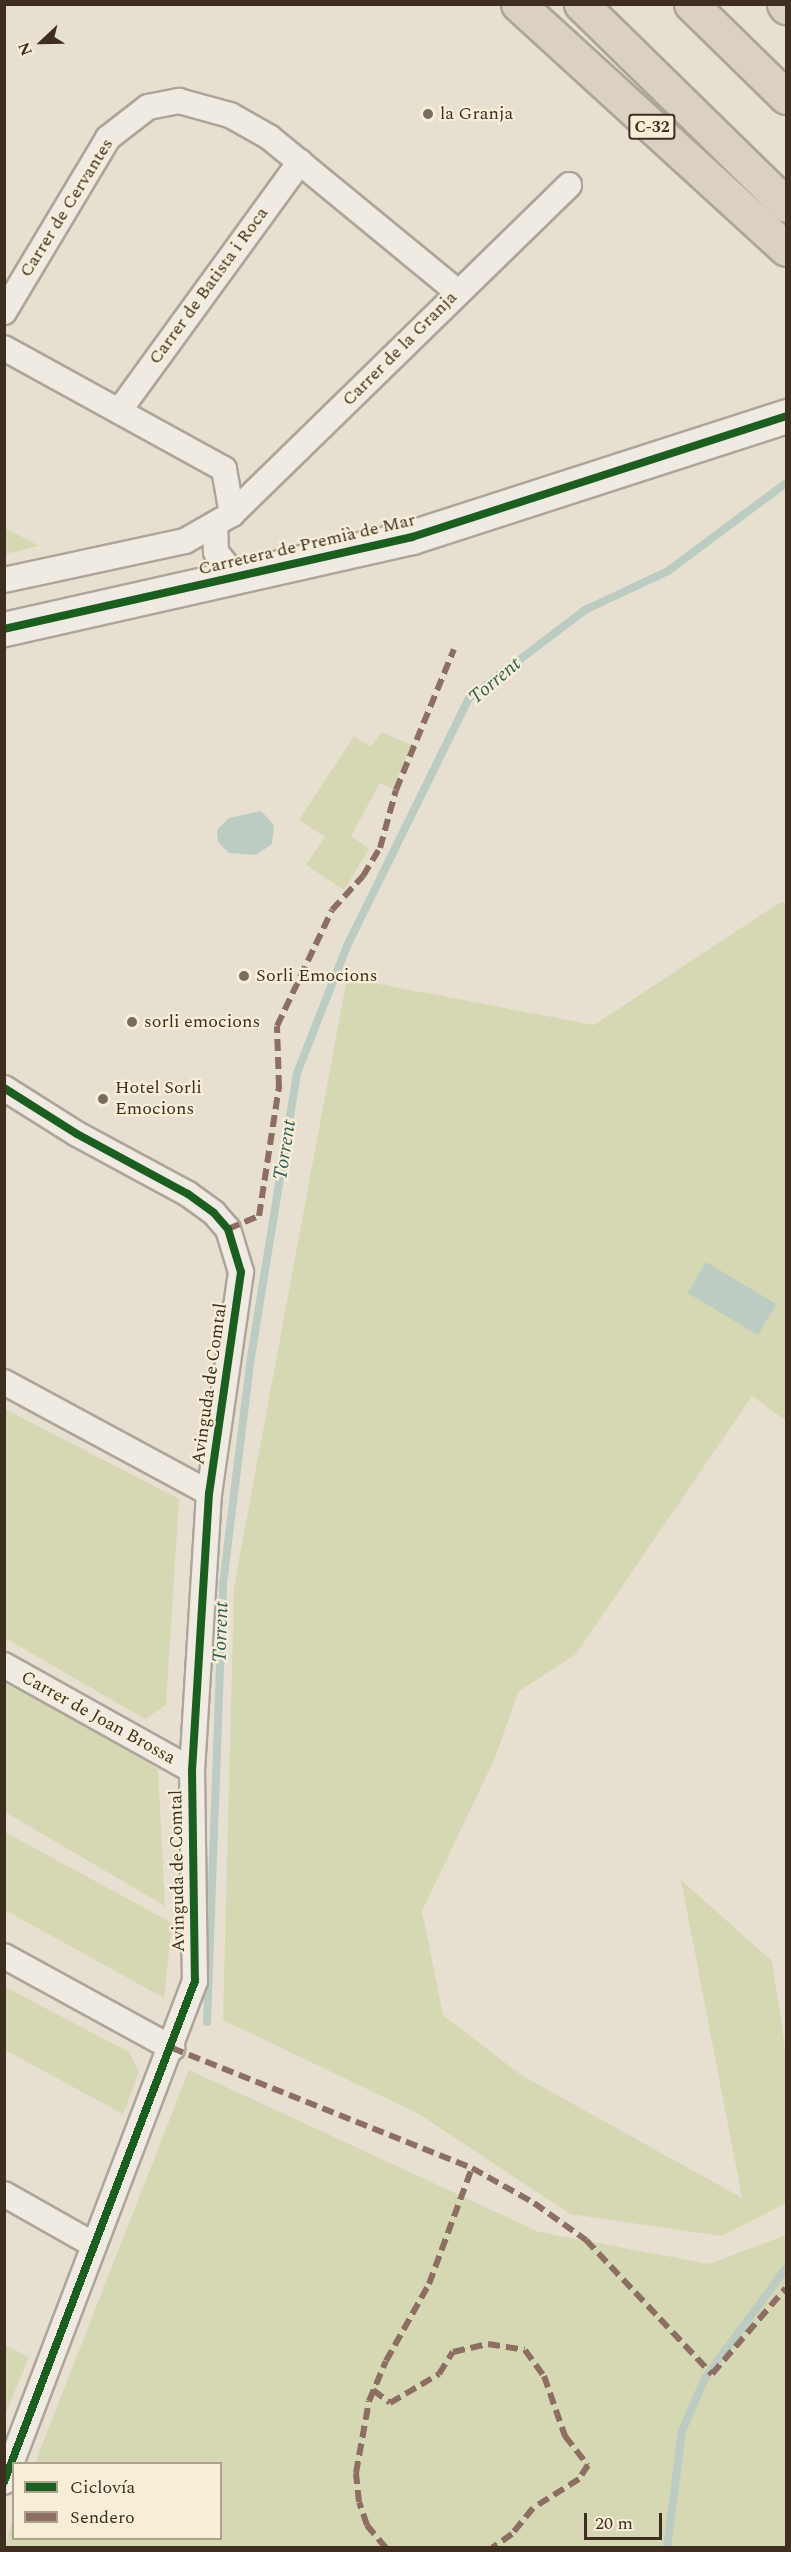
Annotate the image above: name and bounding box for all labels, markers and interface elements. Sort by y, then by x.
north arrow [12,12,72,72]
text: N [12,38,39,59]
place label: la Granja [440,103,513,125]
marker: la Granja [421,107,435,121]
road number: C-32 [628,114,676,140]
street label: Carrer de Cervantes [16,135,118,281]
street label: Carrer de Batista i Roca [145,203,273,369]
street label: Carrer de la Granja [338,287,462,411]
street label: Carretera de Premià de Mar [196,510,418,580]
water label: Torrent [464,652,526,710]
place label: Sorli Emocions [256,965,377,987]
marker: Sorli Emocions [237,969,251,983]
place label: sorli emocions [144,1011,260,1033]
marker: sorli emocions [125,1015,139,1029]
place label: Hotel Sorli Emocions [115,1078,202,1120]
marker: Hotel Sorli Emocions [96,1092,110,1106]
water label: Torrent [268,1118,302,1182]
street label: Avinguda de Comtal [188,1302,232,1466]
water label: Torrent [208,1601,234,1663]
street label: Carrer de Joan Brossa [17,1667,179,1769]
street label: Avinguda de Comtal [166,1789,190,1953]
legend [12,2462,222,2540]
text: Ciclovía [70,2474,135,2501]
scale bar [587,2501,665,2539]
text: Sendero [70,2504,135,2531]
text: 20 m [595,2510,633,2537]

